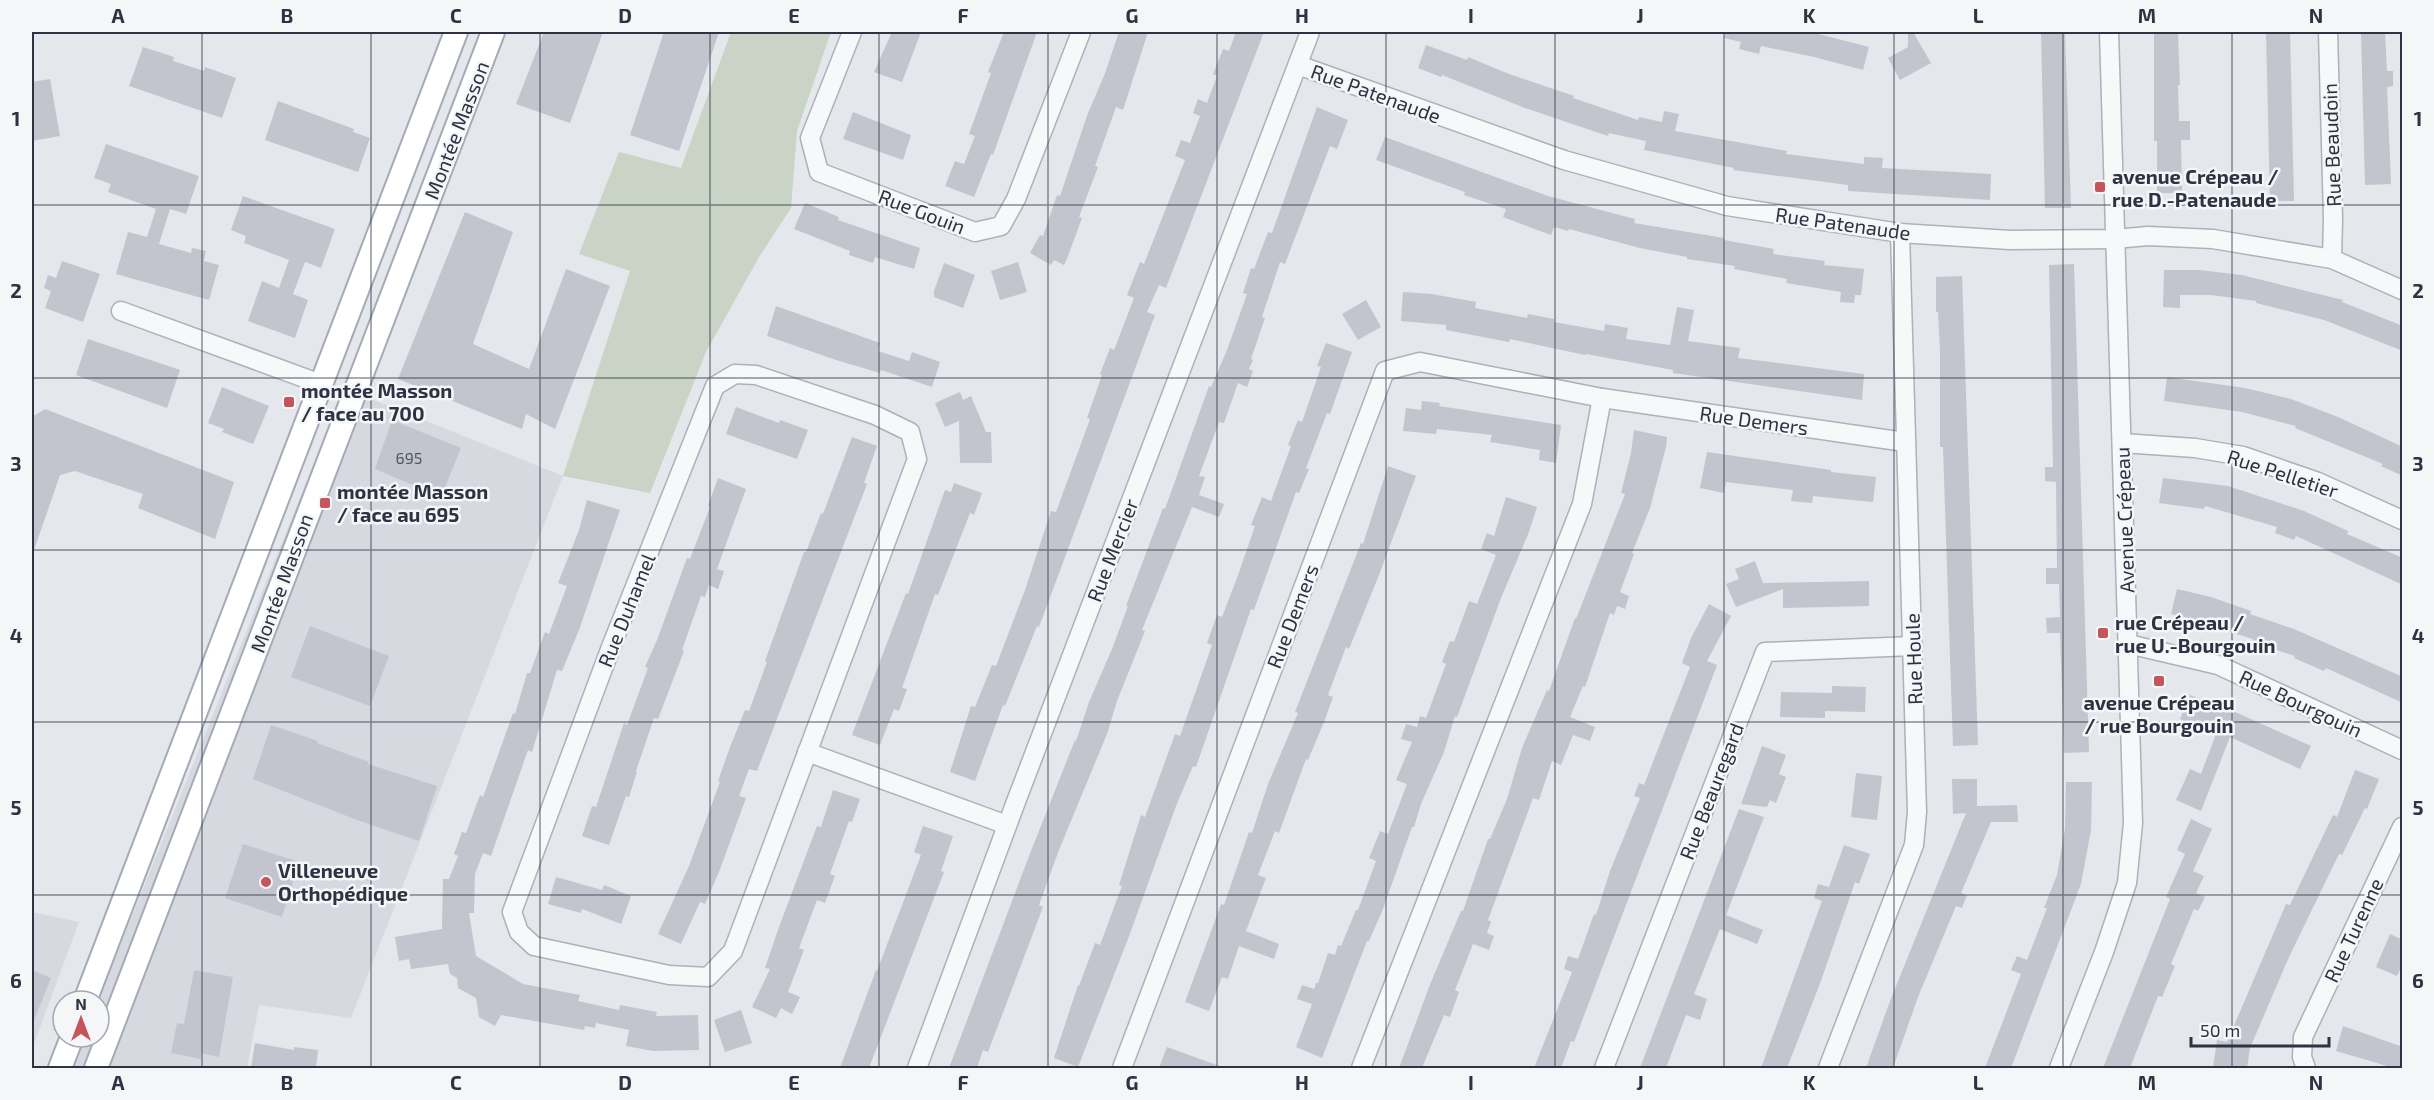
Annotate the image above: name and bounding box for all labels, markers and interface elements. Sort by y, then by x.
text: A [111,3,125,27]
text: B [281,3,293,27]
text: C [450,3,462,27]
text: D [618,3,632,27]
text: E [788,3,800,27]
text: F [957,3,969,27]
text: G [1126,3,1138,27]
text: H [1295,3,1309,27]
text: I [1468,3,1474,27]
text: J [1636,3,1644,27]
text: K [1803,3,1816,27]
text: L [1973,3,1984,27]
text: M [2138,3,2156,27]
text: N [2309,3,2323,27]
street label: Montée Masson [419,58,493,202]
street label: Rue Patenaude [1308,58,1444,128]
street label: Rue Beaudoin [2317,83,2345,207]
text: 1 [12,106,20,130]
text: 1 [2414,106,2422,130]
place label: avenue Crépeau / rue D.-Patenaude [2112,164,2279,211]
marker: avenue Crépeau / rue D.-Patenaude [2093,180,2107,194]
street label: Rue Gouin [875,184,969,238]
street label: Rue Patenaude [1774,202,1912,244]
text: 2 [10,278,22,302]
text: 2 [2412,278,2424,302]
place label: montée Masson / face au 700 [301,378,452,425]
marker: montée Masson / face au 700 [282,395,296,409]
street label: Rue Demers [1698,401,1810,439]
street label: Rue Pelletier [2224,444,2342,502]
street label: Avenue Crépeau [2109,447,2139,593]
house number: 695 [396,448,422,467]
text: 3 [10,451,22,475]
text: 3 [2412,451,2424,475]
place label: montée Masson / face au 695 [337,479,488,526]
street label: Rue Mercier [1081,495,1143,605]
marker: montée Masson / face au 695 [318,496,332,510]
street label: Montée Masson [245,510,317,656]
street label: Rue Duhamel [592,550,660,670]
street label: Rue Demers [1261,561,1323,671]
place label: rue Crépeau / rue U.-Bourgouin [2115,610,2275,657]
street label: Rue Houle [1899,613,1927,705]
text: 4 [10,623,23,647]
text: 4 [2412,623,2425,647]
marker: rue Crépeau / rue U.-Bourgouin [2096,626,2110,640]
street label: Rue Bourgouin [2236,664,2366,742]
marker: avenue Crépeau / rue Bourgouin [2152,674,2166,688]
place label: avenue Crépeau / rue Bourgouin [2083,690,2235,737]
street label: Rue Beauregard [1674,719,1748,863]
text: 5 [10,795,22,819]
text: 5 [2412,795,2424,819]
place label: Villeneuve Orthopédique [278,858,408,905]
street label: Rue Turenne [2318,874,2388,986]
marker: Villeneuve Orthopédique [259,875,273,889]
text: 6 [10,968,22,992]
text: 6 [2412,968,2424,992]
north arrow [51,989,111,1049]
text: N [75,994,87,1013]
scale bar [2191,1010,2329,1048]
text: 50 m [2200,1019,2240,1041]
text: A [111,1070,125,1094]
text: B [281,1070,293,1094]
text: C [450,1070,462,1094]
text: D [618,1070,632,1094]
text: E [788,1070,800,1094]
text: F [957,1070,969,1094]
text: G [1126,1070,1138,1094]
text: H [1295,1070,1309,1094]
text: I [1468,1070,1474,1094]
text: J [1636,1070,1644,1094]
text: K [1803,1070,1816,1094]
text: L [1973,1070,1984,1094]
text: M [2138,1070,2156,1094]
text: N [2309,1070,2323,1094]

